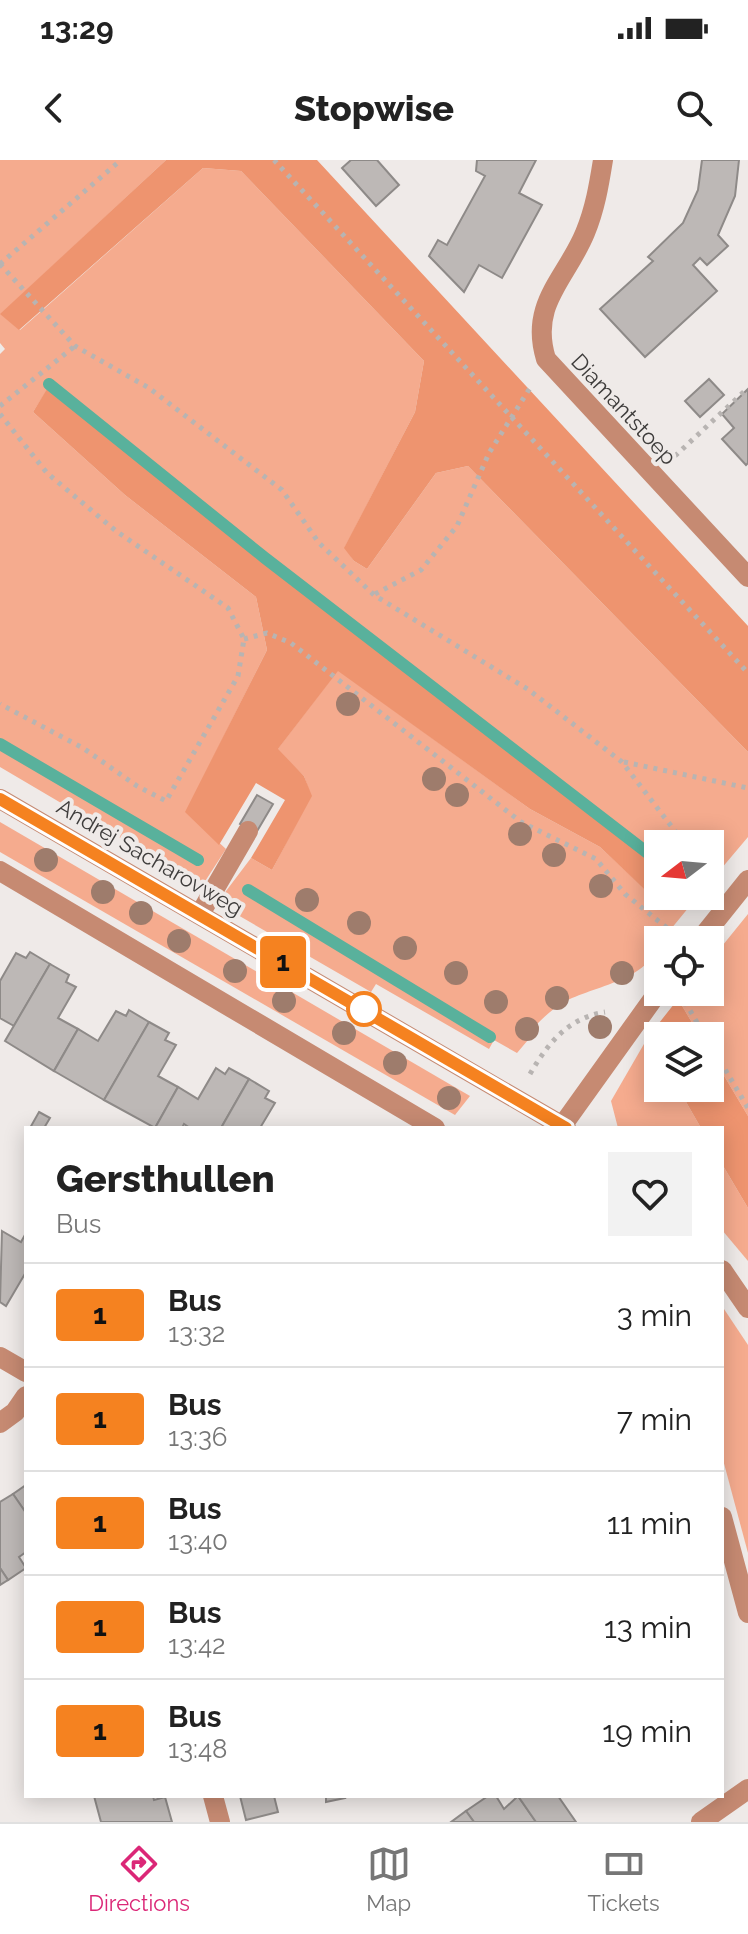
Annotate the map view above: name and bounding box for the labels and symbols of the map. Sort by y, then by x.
street label: Diamantstoep [566,348,682,470]
street label: Andrej Sacharovweg [52,793,248,921]
north arrow [644,830,724,910]
line badge: 1 [257,936,309,988]
unlabelled marker [347,992,381,1026]

